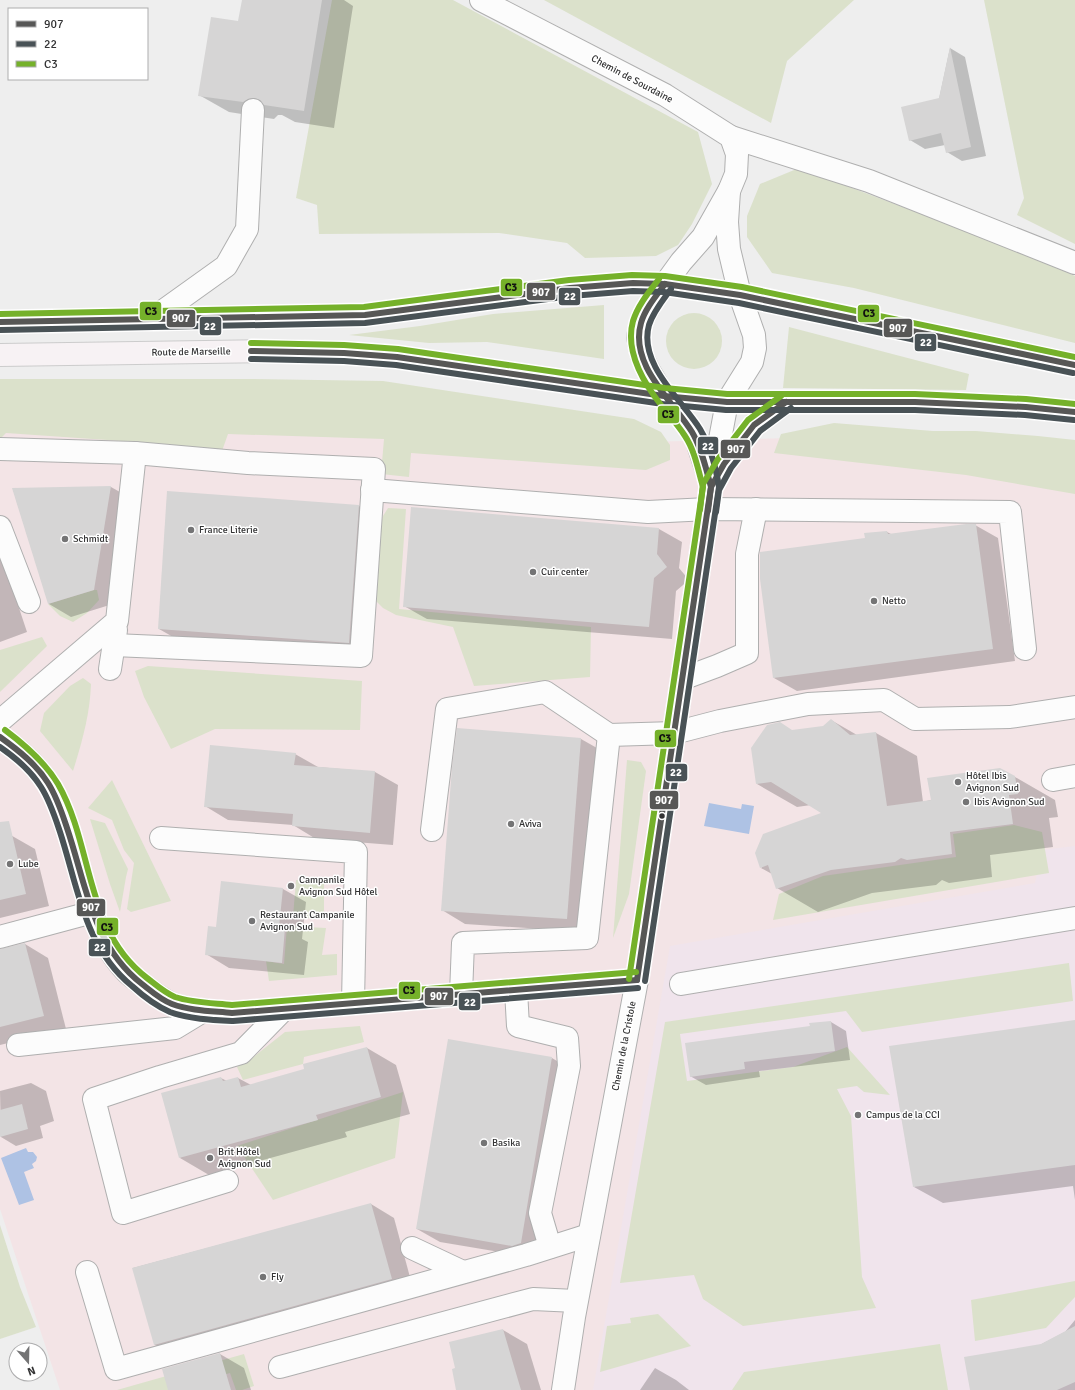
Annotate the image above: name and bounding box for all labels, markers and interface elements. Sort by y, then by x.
legend [8,8,148,80]
text: 907 [44,17,63,32]
text: 22 [44,37,57,52]
street label: Chemin de Sourdaine [589,52,675,106]
text: C3 [44,57,58,72]
line badge: C3 [500,278,523,297]
text: C3 [505,281,517,294]
line badge: 907 [526,282,556,301]
text: 907 [532,286,550,299]
line badge: 22 [558,287,581,306]
text: 22 [564,290,576,303]
line badge: C3 [139,301,162,321]
line badge: C3 [857,304,880,323]
text: C3 [145,305,157,318]
text: C3 [863,307,875,320]
line badge: 907 [166,309,196,328]
text: 907 [172,312,190,325]
line badge: 22 [199,316,222,336]
line badge: 907 [883,318,913,338]
text: 22 [204,320,216,333]
text: 907 [889,322,907,335]
line badge: 22 [914,333,937,352]
text: 22 [920,336,932,349]
street label: Route de Marseille [151,345,231,359]
line badge: C3 [657,405,680,424]
text: C3 [662,408,674,421]
line badge: 22 [697,436,719,455]
line badge: 907 [720,439,751,459]
text: 22 [702,440,714,453]
text: 907 [727,443,745,456]
place label: France Literie [199,524,258,536]
marker: France Literie [186,525,196,535]
place label: Schmidt [73,533,109,545]
marker: Schmidt [60,534,70,544]
place label: Cuir center [541,566,589,578]
marker: Cuir center [528,567,538,577]
place label: Netto [882,595,906,607]
marker: Netto [869,596,879,606]
line badge: C3 [654,729,677,748]
text: C3 [659,732,671,745]
line badge: 22 [665,763,688,782]
text: 22 [670,766,682,779]
place label: Hôtel Ibis Avignon Sud [966,770,1019,794]
marker: Hôtel Ibis Avignon Sud [953,777,963,787]
line badge: 907 [649,790,679,810]
text: 907 [655,794,673,807]
place label: Ibis Avignon Sud [974,796,1045,808]
marker: Ibis Avignon Sud [961,797,971,807]
unlabelled marker [657,811,667,821]
place label: Aviva [519,818,542,830]
marker: Aviva [506,819,516,829]
place label: Lube [18,858,39,870]
marker: Lube [5,859,15,869]
place label: Campanile Avignon Sud Hôtel [299,874,377,898]
marker: Campanile Avignon Sud Hôtel [286,881,296,891]
line badge: 907 [76,898,106,917]
text: 907 [82,901,100,914]
place label: Restaurant Campanile Avignon Sud [260,909,355,933]
marker: Restaurant Campanile Avignon Sud [247,916,257,926]
line badge: C3 [96,917,119,936]
text: C3 [101,921,113,934]
line badge: 22 [88,938,111,957]
text: 22 [94,941,106,954]
line badge: C3 [398,981,421,1000]
text: C3 [403,984,415,997]
line badge: 907 [424,987,454,1006]
text: 907 [430,990,448,1003]
line badge: 22 [458,992,481,1011]
text: 22 [464,996,476,1009]
street label: Chemin de la Cristole [609,1000,639,1092]
place label: Campus de la CCI [866,1109,940,1121]
marker: Campus de la CCI [853,1110,863,1120]
place label: Basika [492,1137,520,1149]
marker: Basika [479,1138,489,1148]
place label: Brit Hôtel Avignon Sud [218,1146,271,1170]
marker: Brit Hôtel Avignon Sud [205,1153,215,1163]
place label: Fly [271,1271,284,1283]
marker: Fly [258,1272,268,1282]
north arrow [8,1342,48,1382]
text: N [25,1364,37,1378]

